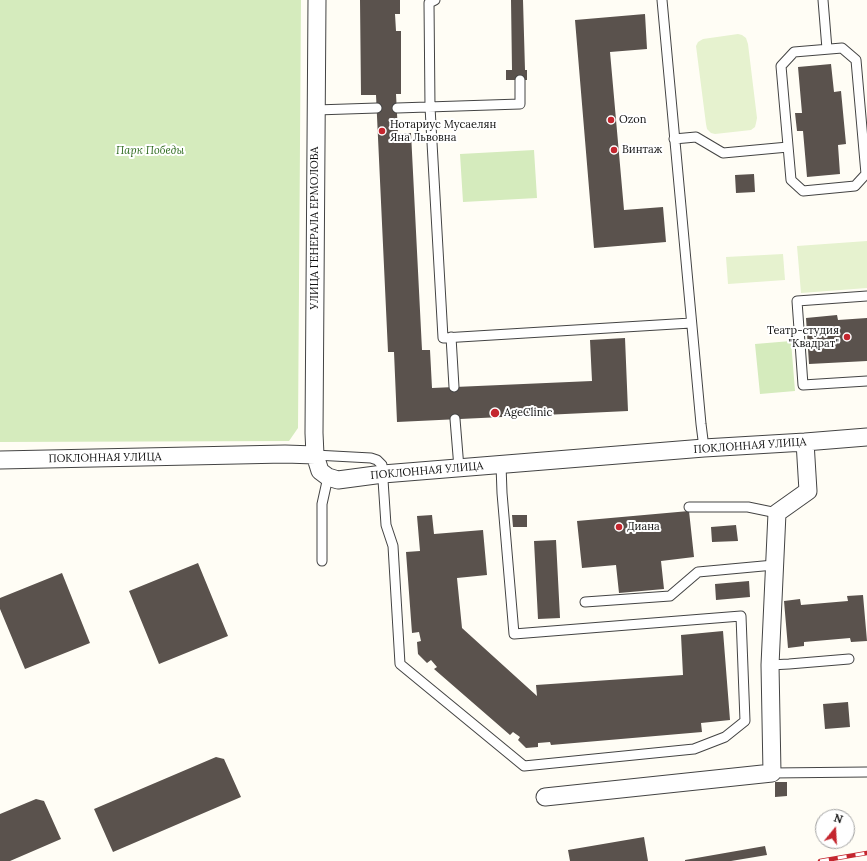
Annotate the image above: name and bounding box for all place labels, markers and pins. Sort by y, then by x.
place label: Ozon [619,113,646,127]
marker: Ozon [606,115,616,125]
place label: Нотариус Мусаелян Яна Львовна [390,118,496,144]
marker: Нотариус Мусаелян Яна Львовна [377,126,387,136]
place label: Винтаж [622,143,662,157]
marker: Винтаж [609,145,619,155]
place label: Театр-студия "Квадрат" [767,324,839,350]
marker: Театр-студия "Квадрат" [842,332,852,342]
place label: AgeClinic [504,406,552,420]
marker: AgeClinic [489,407,501,419]
place label: Диана [627,520,660,534]
marker: Диана [614,522,624,532]

